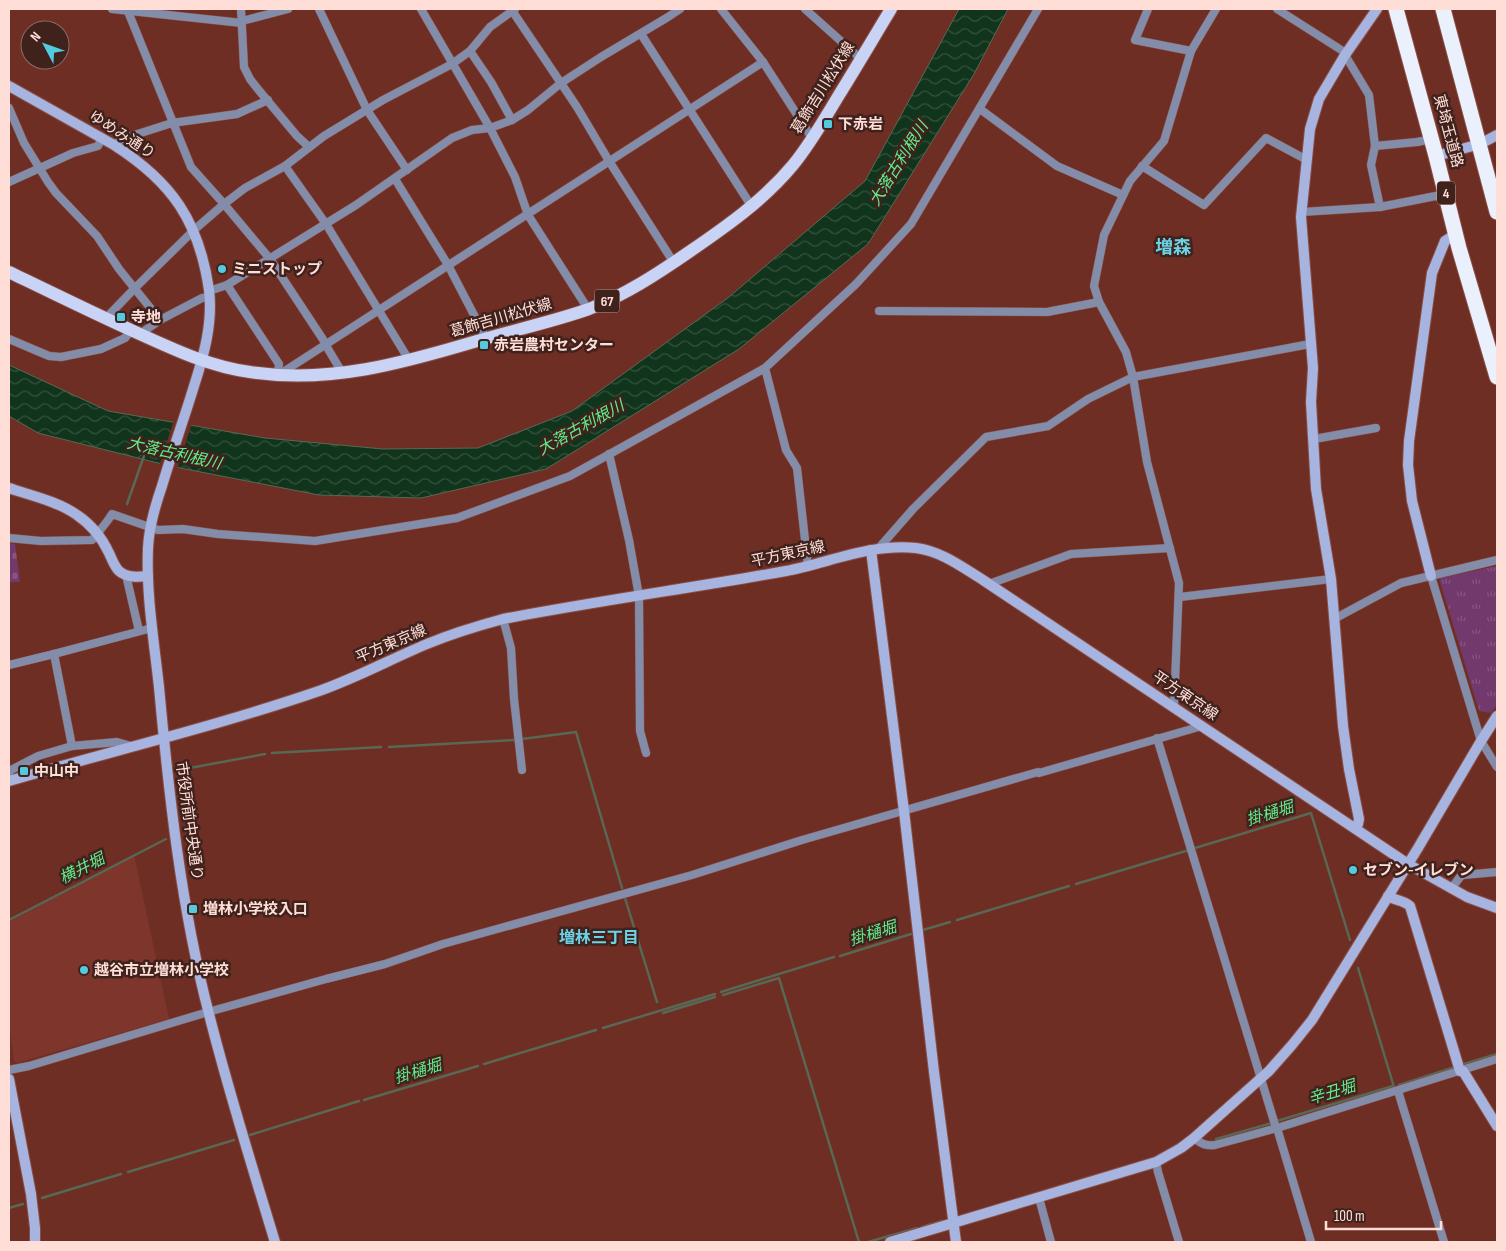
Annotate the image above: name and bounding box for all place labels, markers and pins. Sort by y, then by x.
place label: 下赤岩 [838,115,883,134]
marker: 下赤岩 [822,118,834,130]
place label: ミニストップ [232,260,322,279]
marker: ミニストップ [216,263,228,275]
place label: 寺地 [131,308,161,327]
marker: 寺地 [115,311,127,323]
place label: 赤岩農村センター [494,336,614,355]
marker: 赤岩農村センター [478,339,490,351]
place label: 中山中 [34,762,79,781]
marker: 中山中 [18,765,30,777]
place label: セブン-イレブン [1363,861,1474,880]
marker: セブン-イレブン [1347,864,1359,876]
place label: 増林小学校入口 [203,900,308,919]
marker: 増林小学校入口 [187,903,199,915]
place label: 越谷市立増林小学校 [94,961,229,980]
marker: 越谷市立増林小学校 [78,964,90,976]

